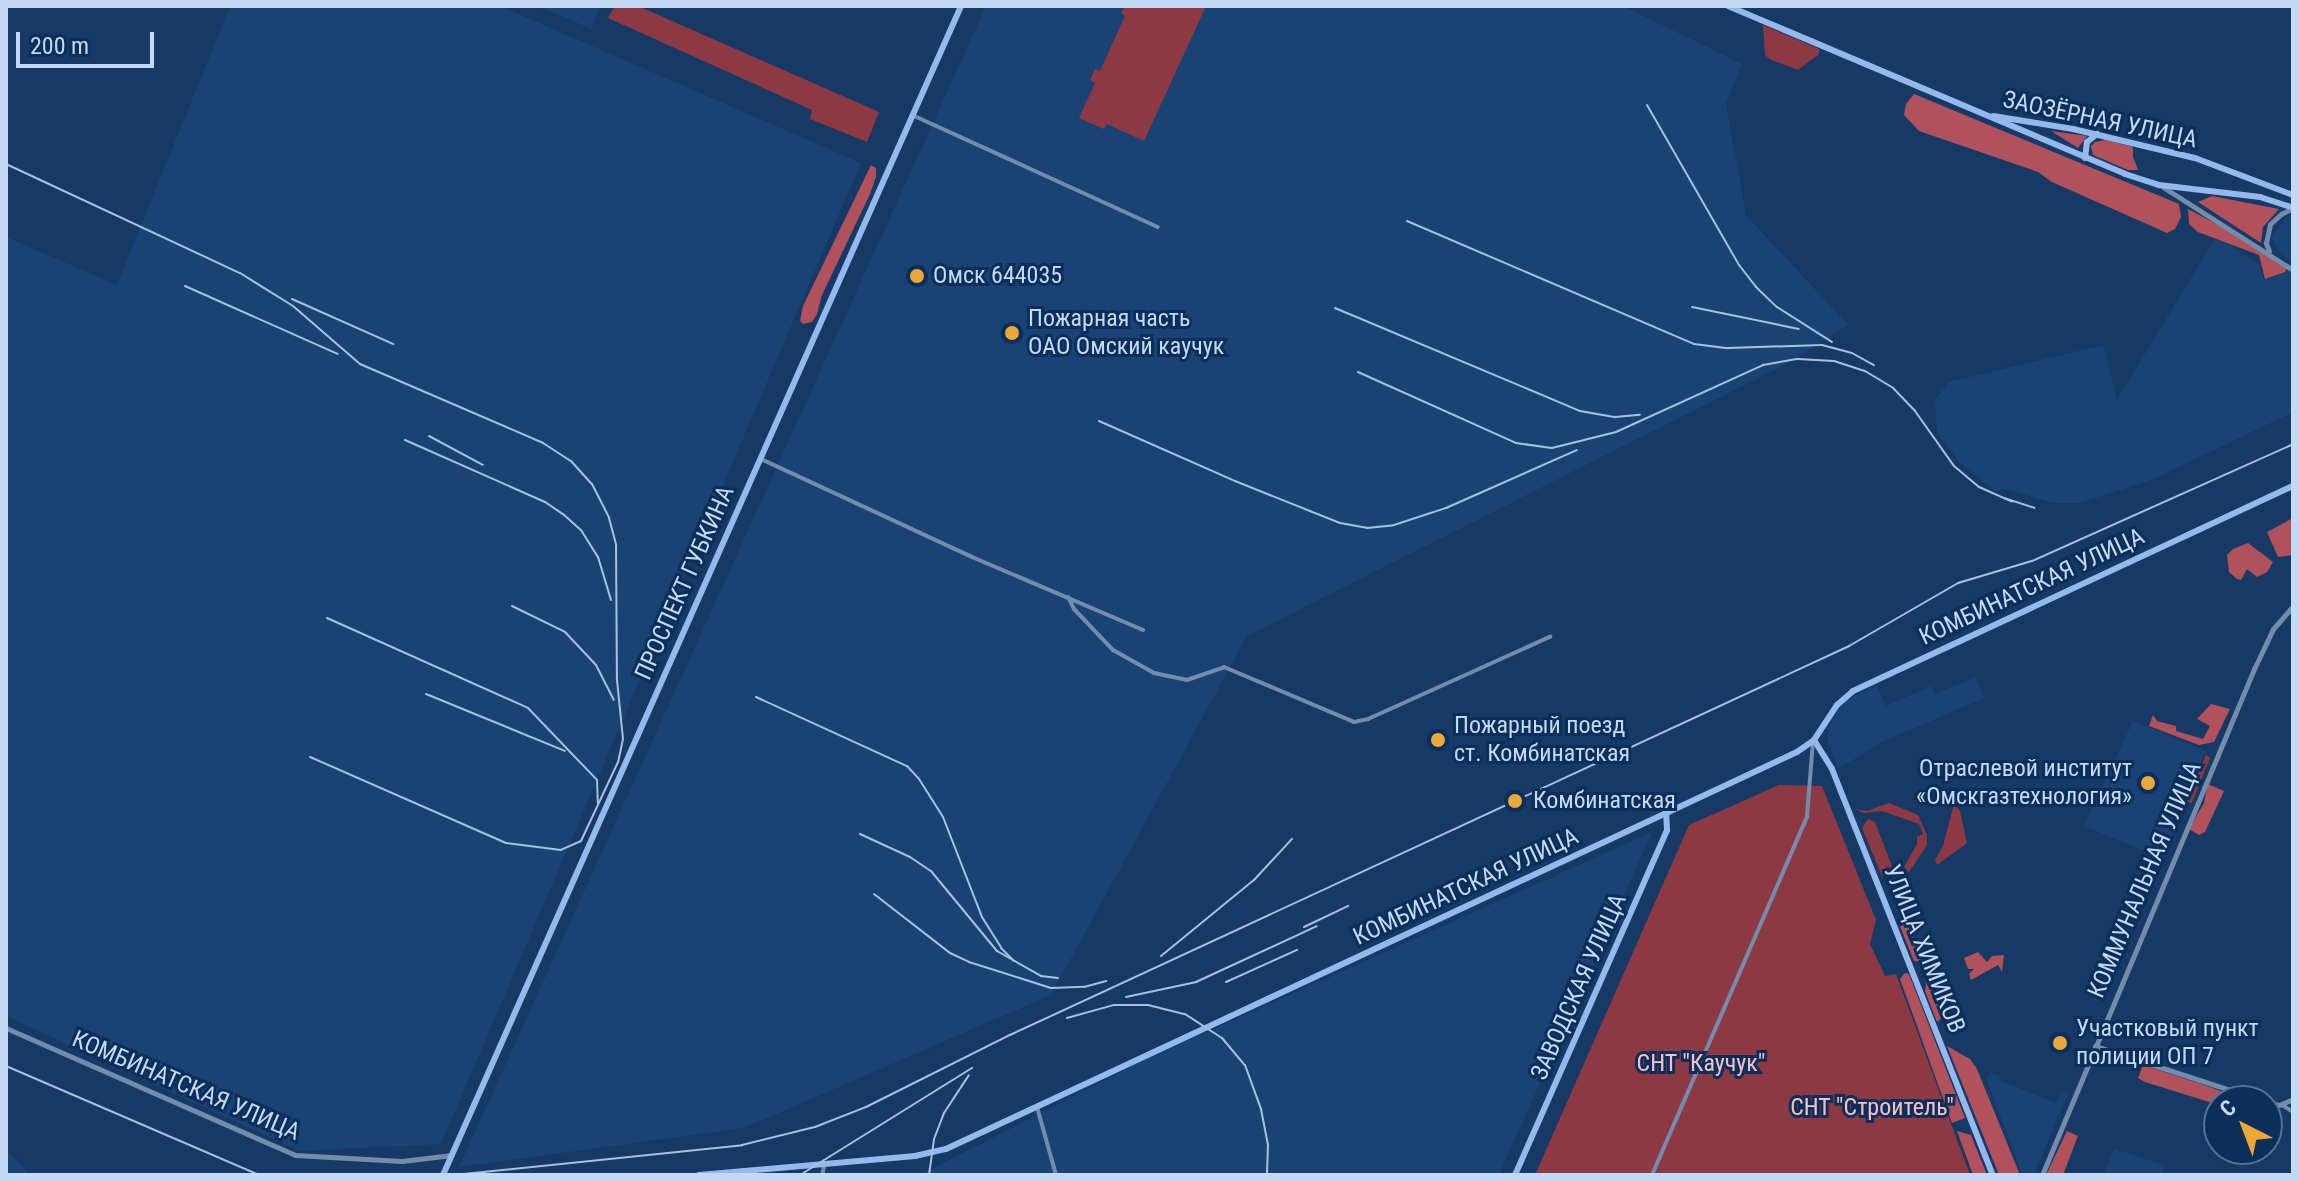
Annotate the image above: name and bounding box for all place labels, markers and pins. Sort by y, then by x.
place label: Омск 644035 [933,262,1062,290]
marker: Омск 644035 [908,267,926,285]
place label: Пожарная часть ОАО Омский каучук [1028,305,1224,361]
marker: Пожарная часть ОАО Омский каучук [1003,324,1021,342]
place label: Пожарный поезд ст. Комбинатская [1454,712,1630,768]
marker: Пожарный поезд ст. Комбинатская [1429,731,1447,749]
place label: Отраслевой институт «Омскгазтехнология» [1916,755,2132,811]
marker: Отраслевой институт «Омскгазтехнология» [2139,774,2157,792]
place label: Комбинатская [1533,787,1676,815]
marker: Комбинатская [1504,790,1526,812]
place label: Участковый пункт полиции ОП 7 [2076,1015,2259,1071]
marker: Участковый пункт полиции ОП 7 [2051,1034,2069,1052]

